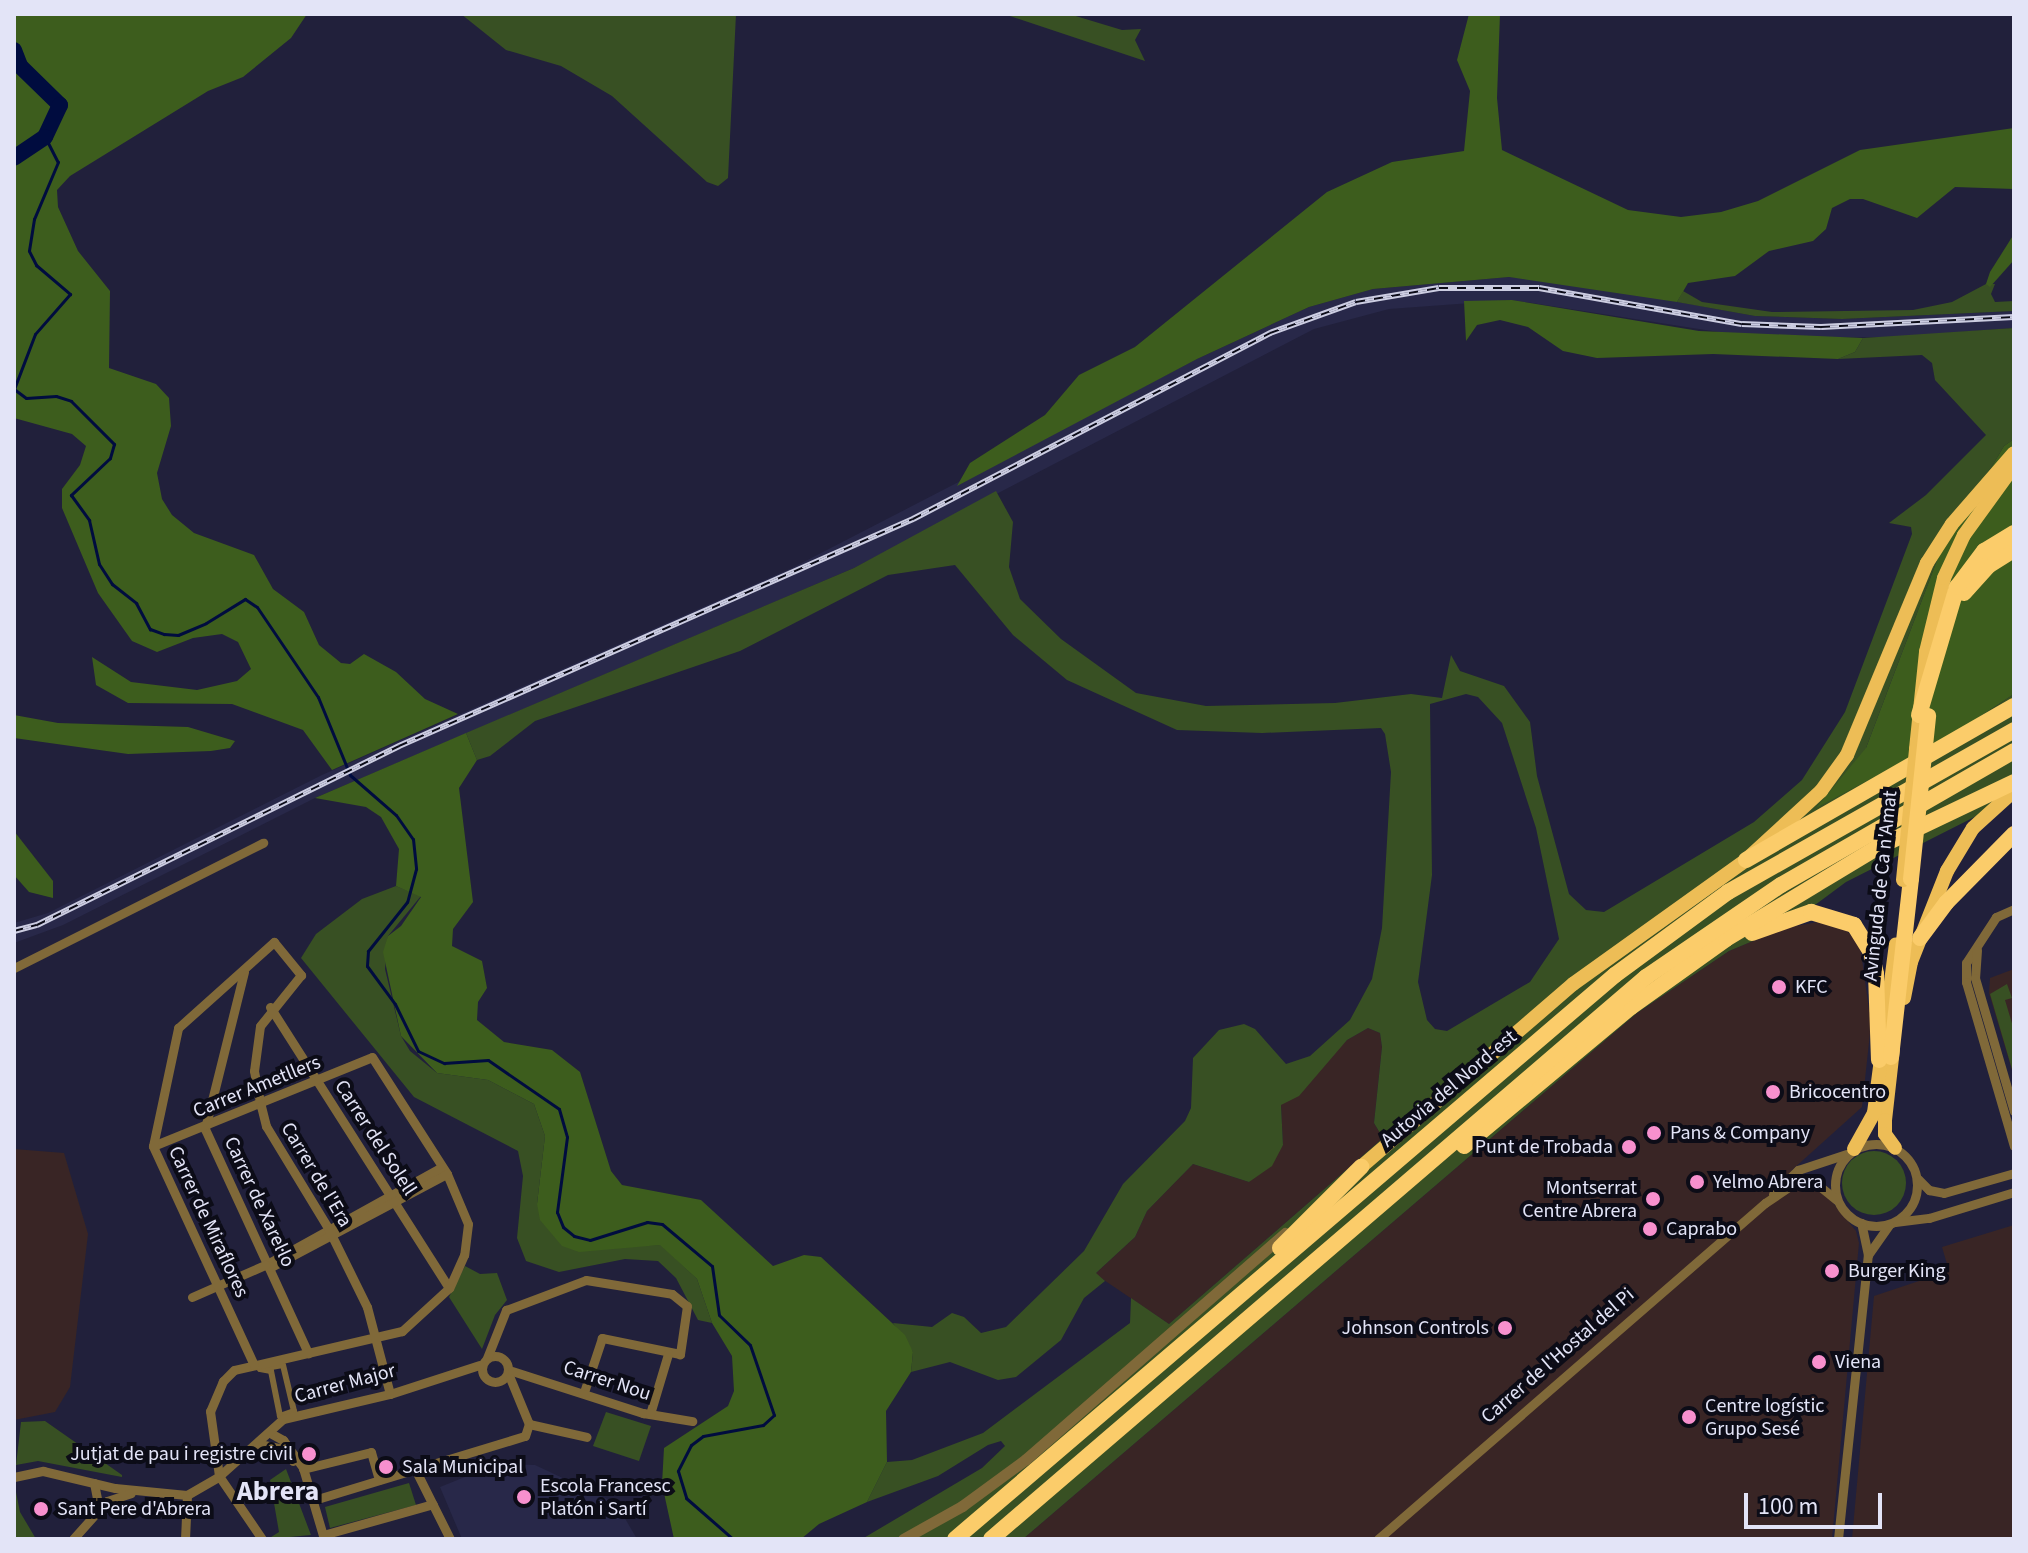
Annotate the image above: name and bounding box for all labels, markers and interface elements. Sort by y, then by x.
street label: Avinguda de Ca n'Amat [1859,790,1903,982]
place label: KFC [1795,975,1828,999]
marker: KFC [1770,978,1788,996]
street label: Autovia del Nord-est [1376,1025,1522,1153]
street label: Carrer Ametllers [190,1051,324,1123]
street label: Carrer del Solell [329,1076,421,1200]
place label: Bricocentro [1789,1080,1886,1104]
marker: Bricocentro [1764,1083,1782,1101]
street label: Carrer de l'Era [275,1118,357,1232]
place label: Pans & Company [1670,1121,1810,1145]
marker: Pans & Company [1645,1124,1663,1142]
street label: Carrer de Xarel·lo [218,1133,300,1271]
place label: Punt de Trobada [1475,1135,1613,1159]
marker: Punt de Trobada [1620,1138,1638,1156]
street label: Carrer de Miraflores [162,1143,254,1301]
place label: Yelmo Abrera [1713,1170,1823,1194]
marker: Yelmo Abrera [1688,1173,1706,1191]
place label: Montserrat Centre Abrera [1522,1176,1637,1223]
marker: Montserrat Centre Abrera [1644,1190,1662,1208]
place label: Caprabo [1666,1217,1737,1241]
marker: Caprabo [1641,1220,1659,1238]
place label: Burger King [1848,1259,1946,1283]
marker: Burger King [1823,1262,1841,1280]
street label: Carrer de l'Hostal del Pi [1477,1283,1639,1429]
place label: Johnson Controls [1342,1316,1489,1340]
marker: Johnson Controls [1496,1319,1514,1337]
place label: Viena [1835,1350,1881,1374]
marker: Viena [1810,1353,1828,1371]
street label: Carrer Nou [560,1356,654,1406]
street label: Carrer Major [292,1359,398,1409]
place label: Centre logístic Grupo Sesé [1705,1394,1824,1441]
marker: Centre logístic Grupo Sesé [1680,1408,1698,1426]
place label: Jutjat de pau i registre civil [70,1442,293,1466]
marker: Jutjat de pau i registre civil [300,1445,318,1463]
place label: Sala Municipal [402,1455,523,1479]
marker: Sala Municipal [377,1458,395,1476]
district label: Abrera [237,1474,319,1508]
place label: Escola Francesc Platón i Sartí [540,1474,671,1521]
scale bar [1748,1477,1886,1527]
marker: Escola Francesc Platón i Sartí [515,1488,533,1506]
text: 100 m [1758,1489,1818,1524]
place label: Sant Pere d'Abrera [57,1497,211,1521]
marker: Sant Pere d'Abrera [32,1500,50,1518]

